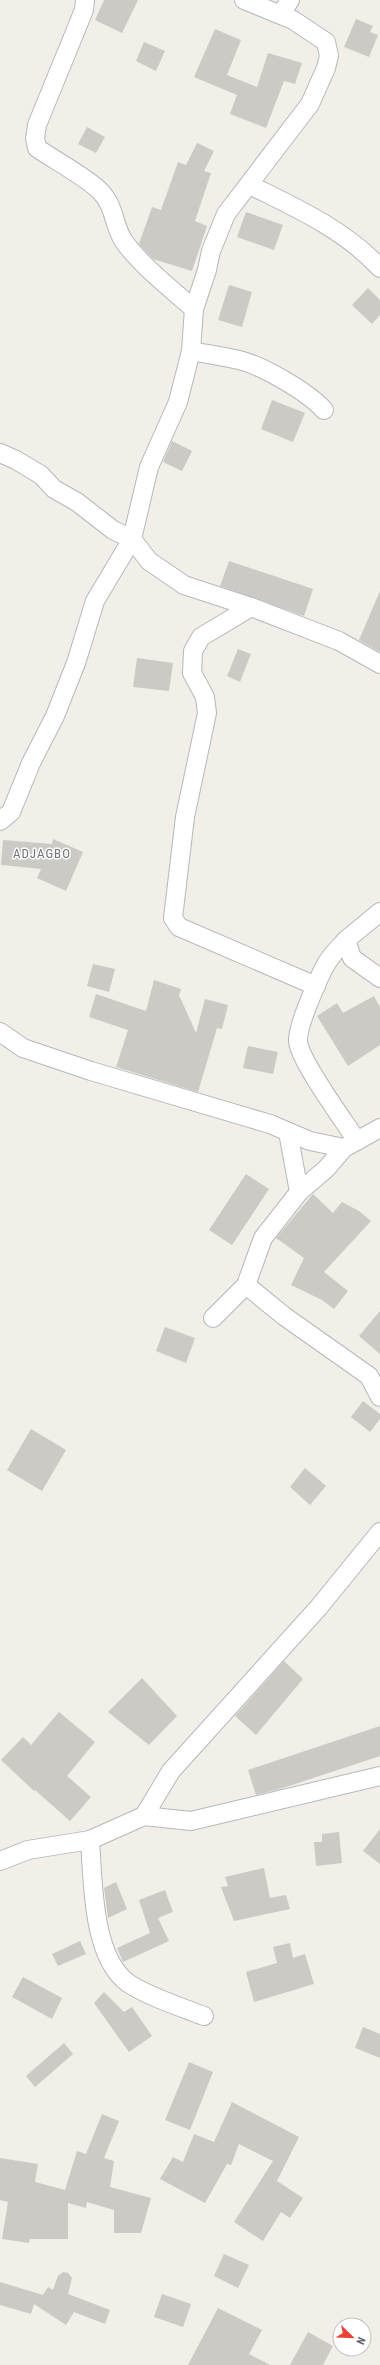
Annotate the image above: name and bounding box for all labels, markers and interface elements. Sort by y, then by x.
district label: ADJAGBO [13,846,71,861]
north arrow [332,2317,372,2357]
text: N [353,2335,368,2347]

